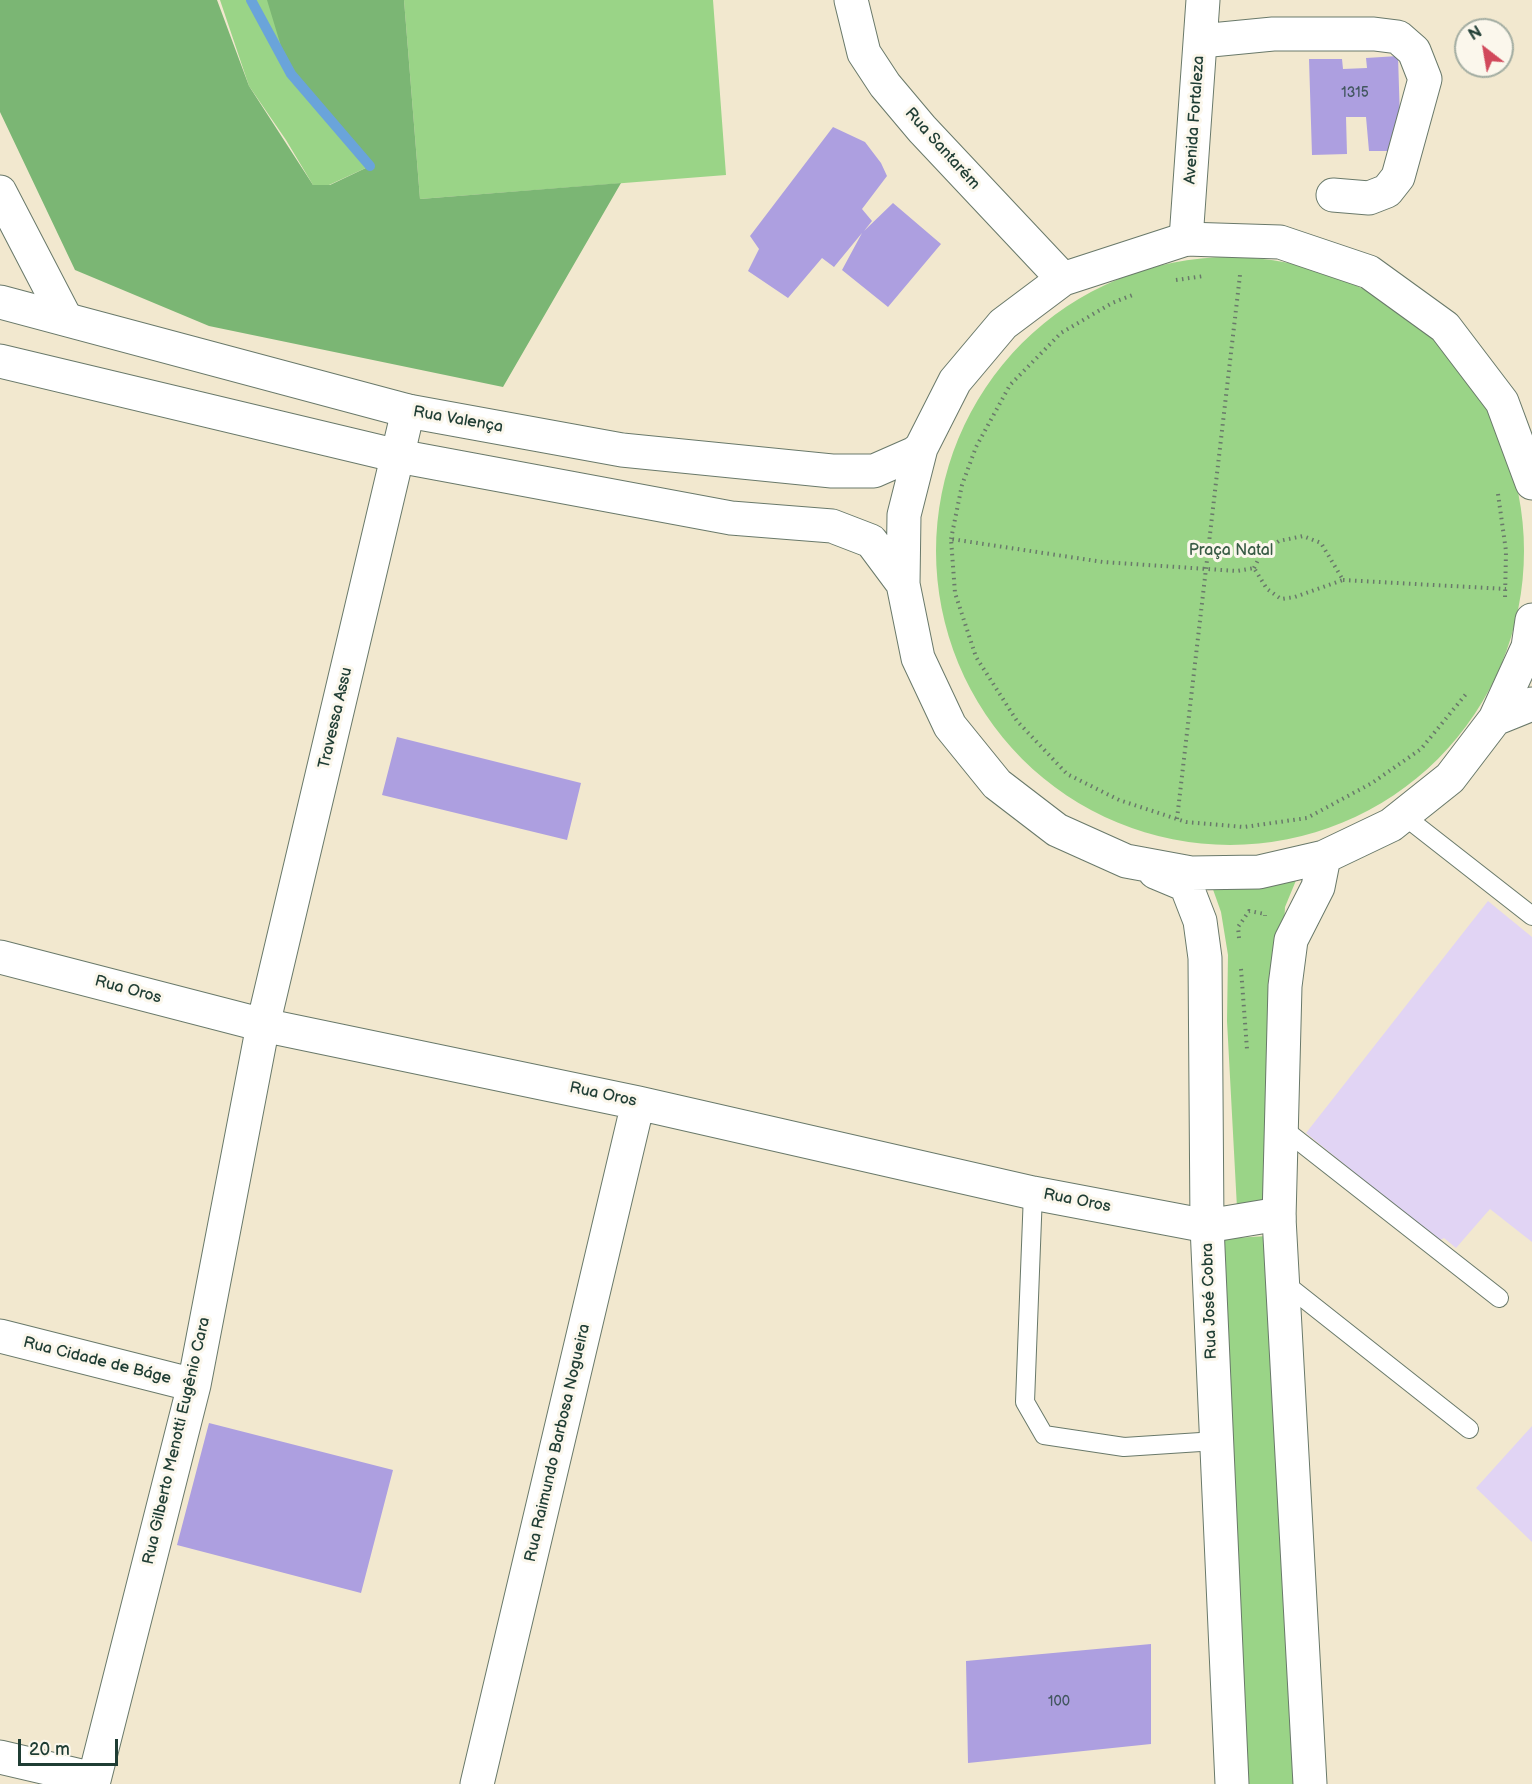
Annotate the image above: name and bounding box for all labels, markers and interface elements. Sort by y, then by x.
north arrow [1454,18,1514,78]
text: N [1465,23,1486,45]
street label: Avenida Fortaleza [1181,55,1209,185]
house number: 1315 [1341,85,1369,101]
street label: Rua Santarém [900,104,984,194]
street label: Rua Valença [412,403,504,437]
park label: Praça Natal [1189,541,1273,561]
street label: Travessa Assu [315,665,357,771]
street label: Rua Oros [93,972,163,1008]
street label: Rua Oros [568,1079,638,1111]
street label: Rua Oros [1042,1185,1112,1217]
street label: Rua José Cobra [1198,1242,1222,1360]
street label: Rua Gilberto Menotti Eugênio Cara [139,1315,215,1567]
street label: Rua Raimundo Barbosa Nogueira [521,1322,595,1564]
street label: Rua Cidade de Báge [21,1333,173,1389]
house number: 100 [1048,1694,1070,1710]
scale bar [21,1727,122,1765]
text: 20 m [29,1739,70,1760]

